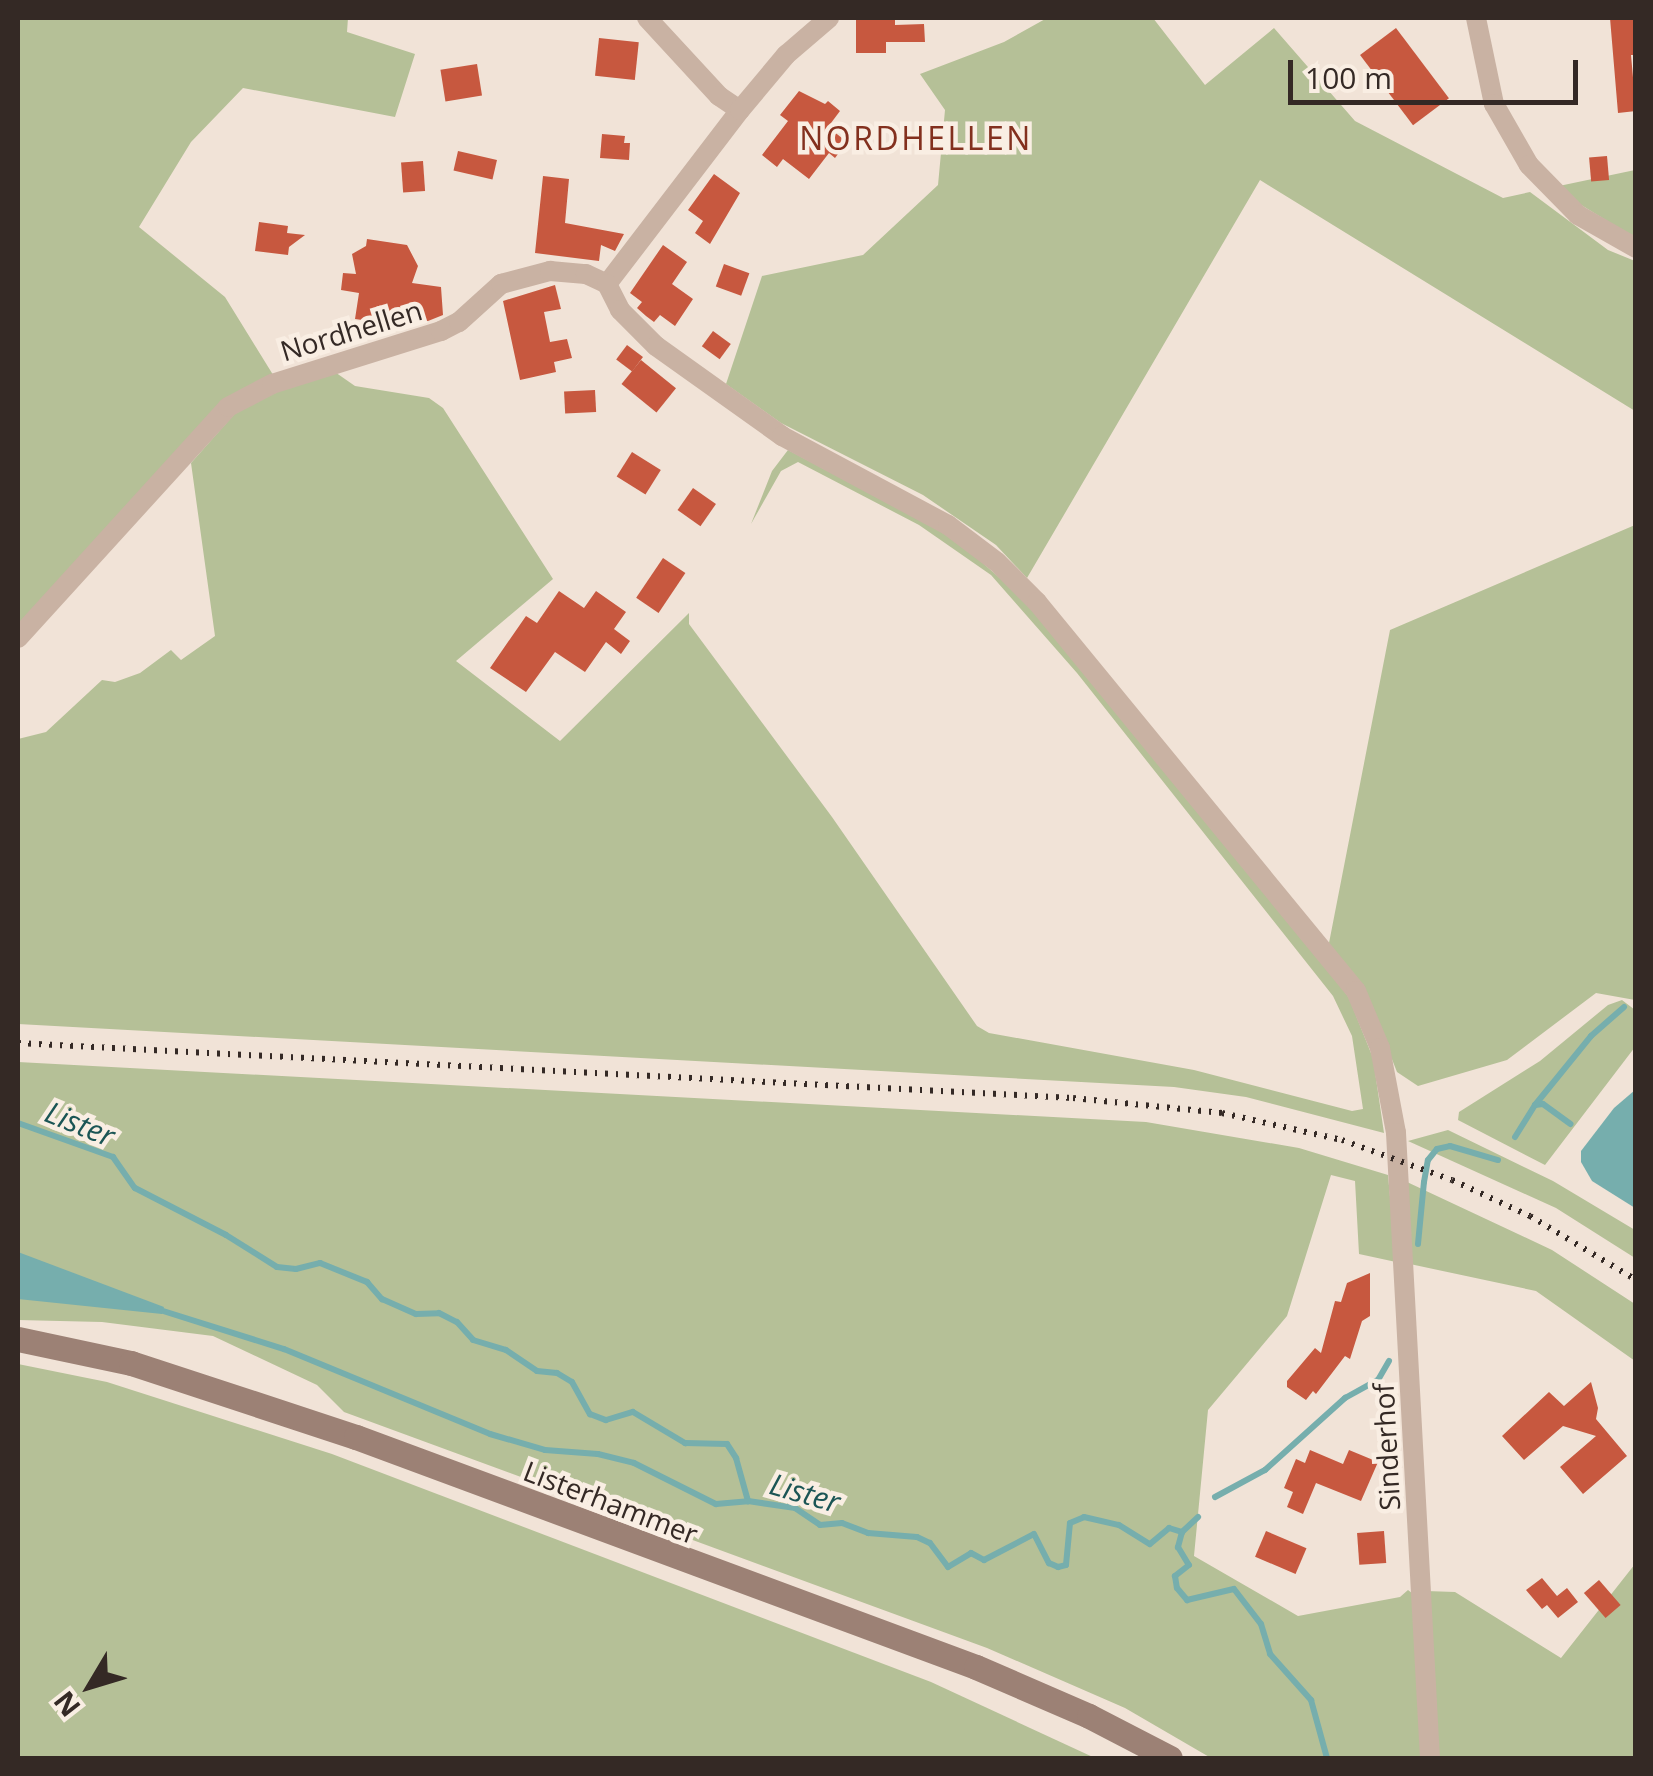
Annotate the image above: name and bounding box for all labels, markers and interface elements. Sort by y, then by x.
scale bar [1293,40,1583,102]
text: 100 m [1305,57,1392,98]
district label: NORDHELLEN [799,119,1033,157]
street label: Nordhellen [276,293,426,367]
water label: Lister [40,1094,120,1154]
street label: Sinderhof [1366,1383,1406,1511]
street label: Listerhammer [519,1453,703,1551]
water label: Lister [766,1466,844,1520]
north arrow [40,1636,140,1736]
text: N [44,1684,88,1725]

